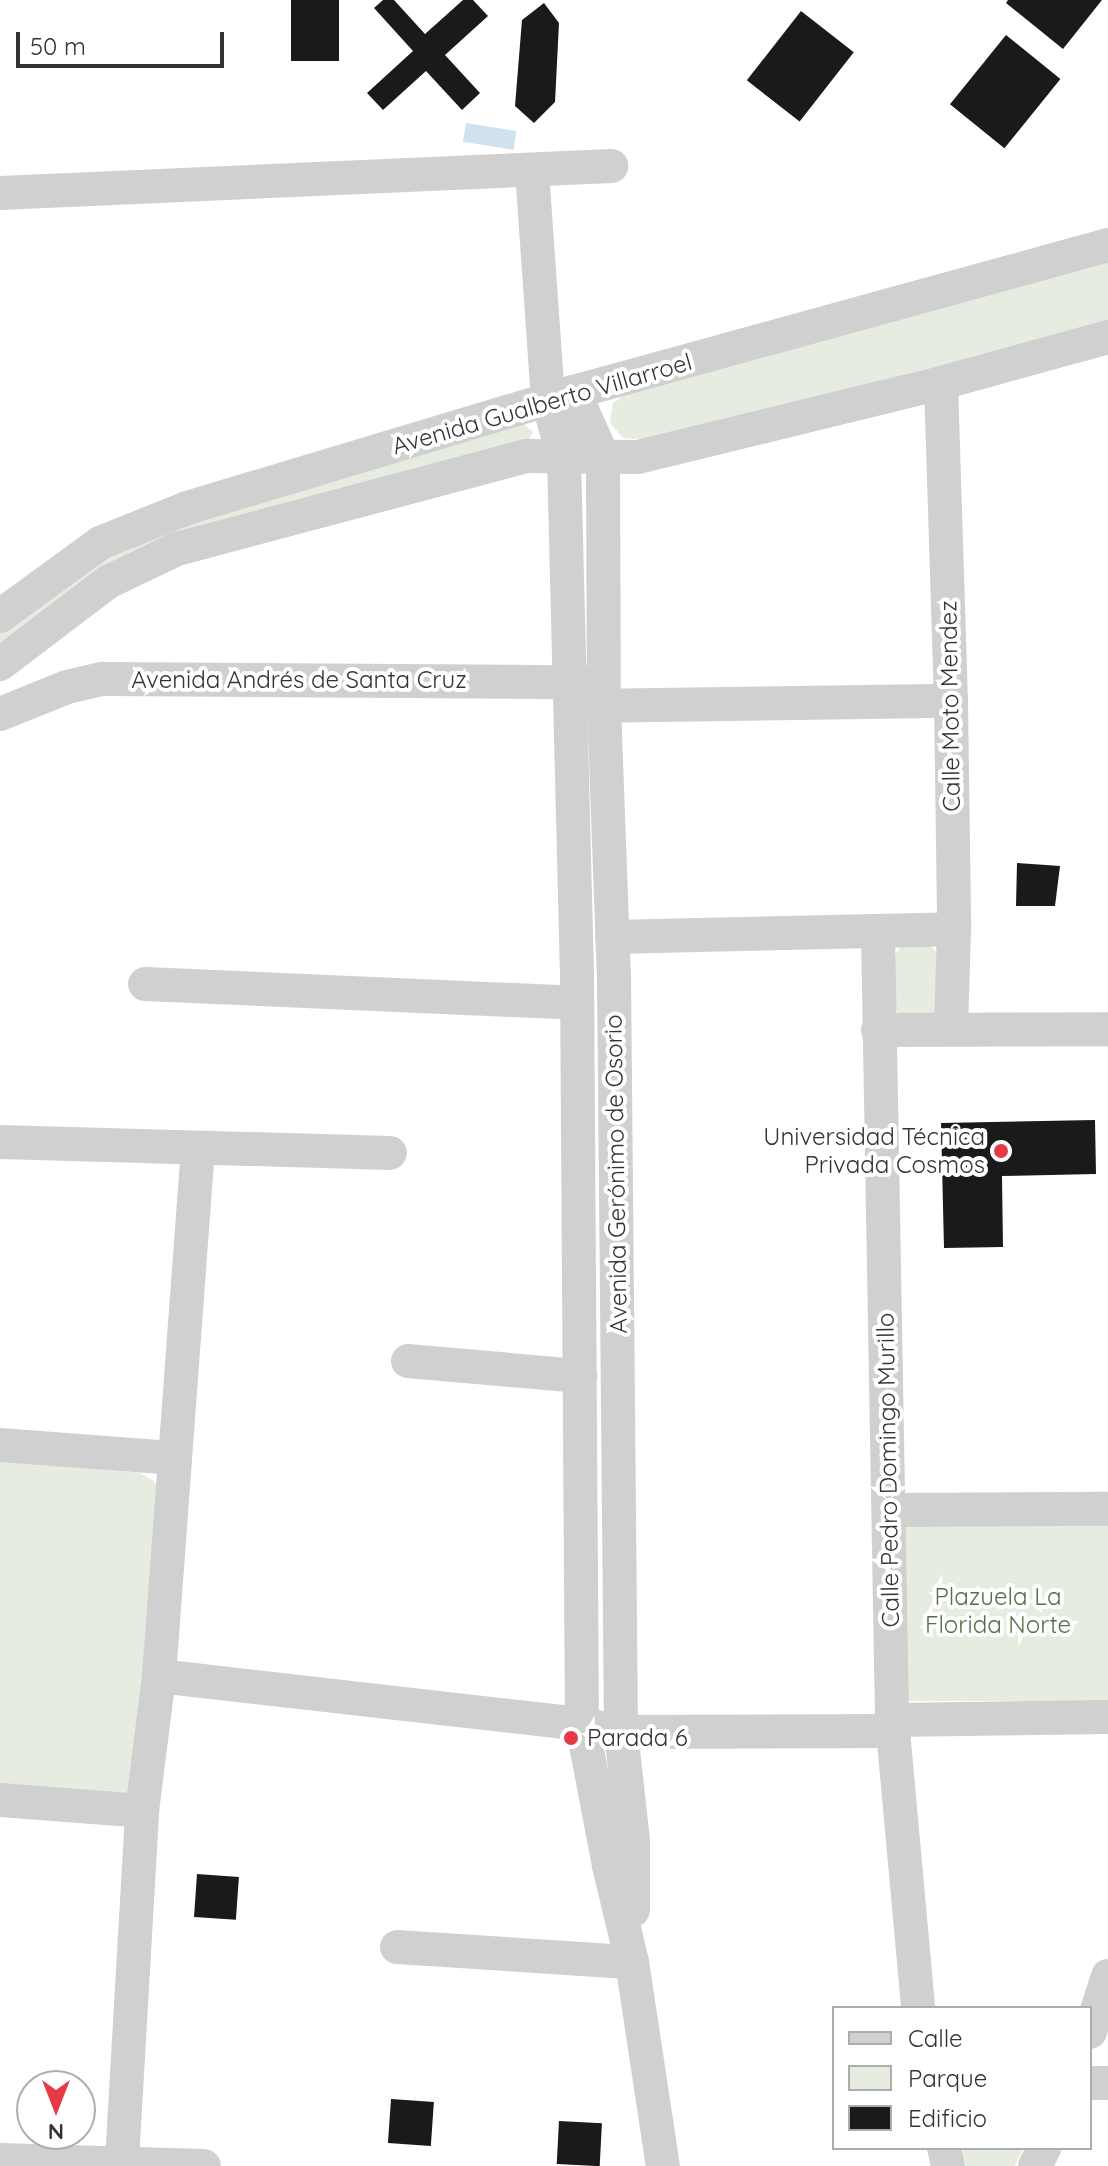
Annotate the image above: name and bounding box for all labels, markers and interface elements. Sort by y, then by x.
scale bar [20,16,228,66]
text: 50 m [30,31,86,61]
street label: Avenida Gualberto Villarroel [389,347,695,461]
street label: Calle Moto Mendez [934,600,966,812]
street label: Avenida Andrés de Santa Cruz [131,666,467,694]
street label: Avenida Gerónimo de Osorio [599,1014,633,1334]
place label: Universidad Técnica Privada Cosmos [763,1123,985,1179]
marker: Universidad Técnica Privada Cosmos [992,1142,1010,1160]
street label: Calle Pedro Domingo Murillo [871,1312,905,1628]
park label: Plazuela La Florida Norte [925,1583,1071,1639]
place label: Parada 6 [587,1724,688,1752]
marker: Parada 6 [562,1729,580,1747]
legend [832,2006,1092,2150]
text: Calle [908,2023,963,2053]
text: Parque [908,2063,987,2093]
north arrow [16,2070,96,2150]
text: Edificio [908,2103,987,2133]
text: N [48,2118,64,2146]

